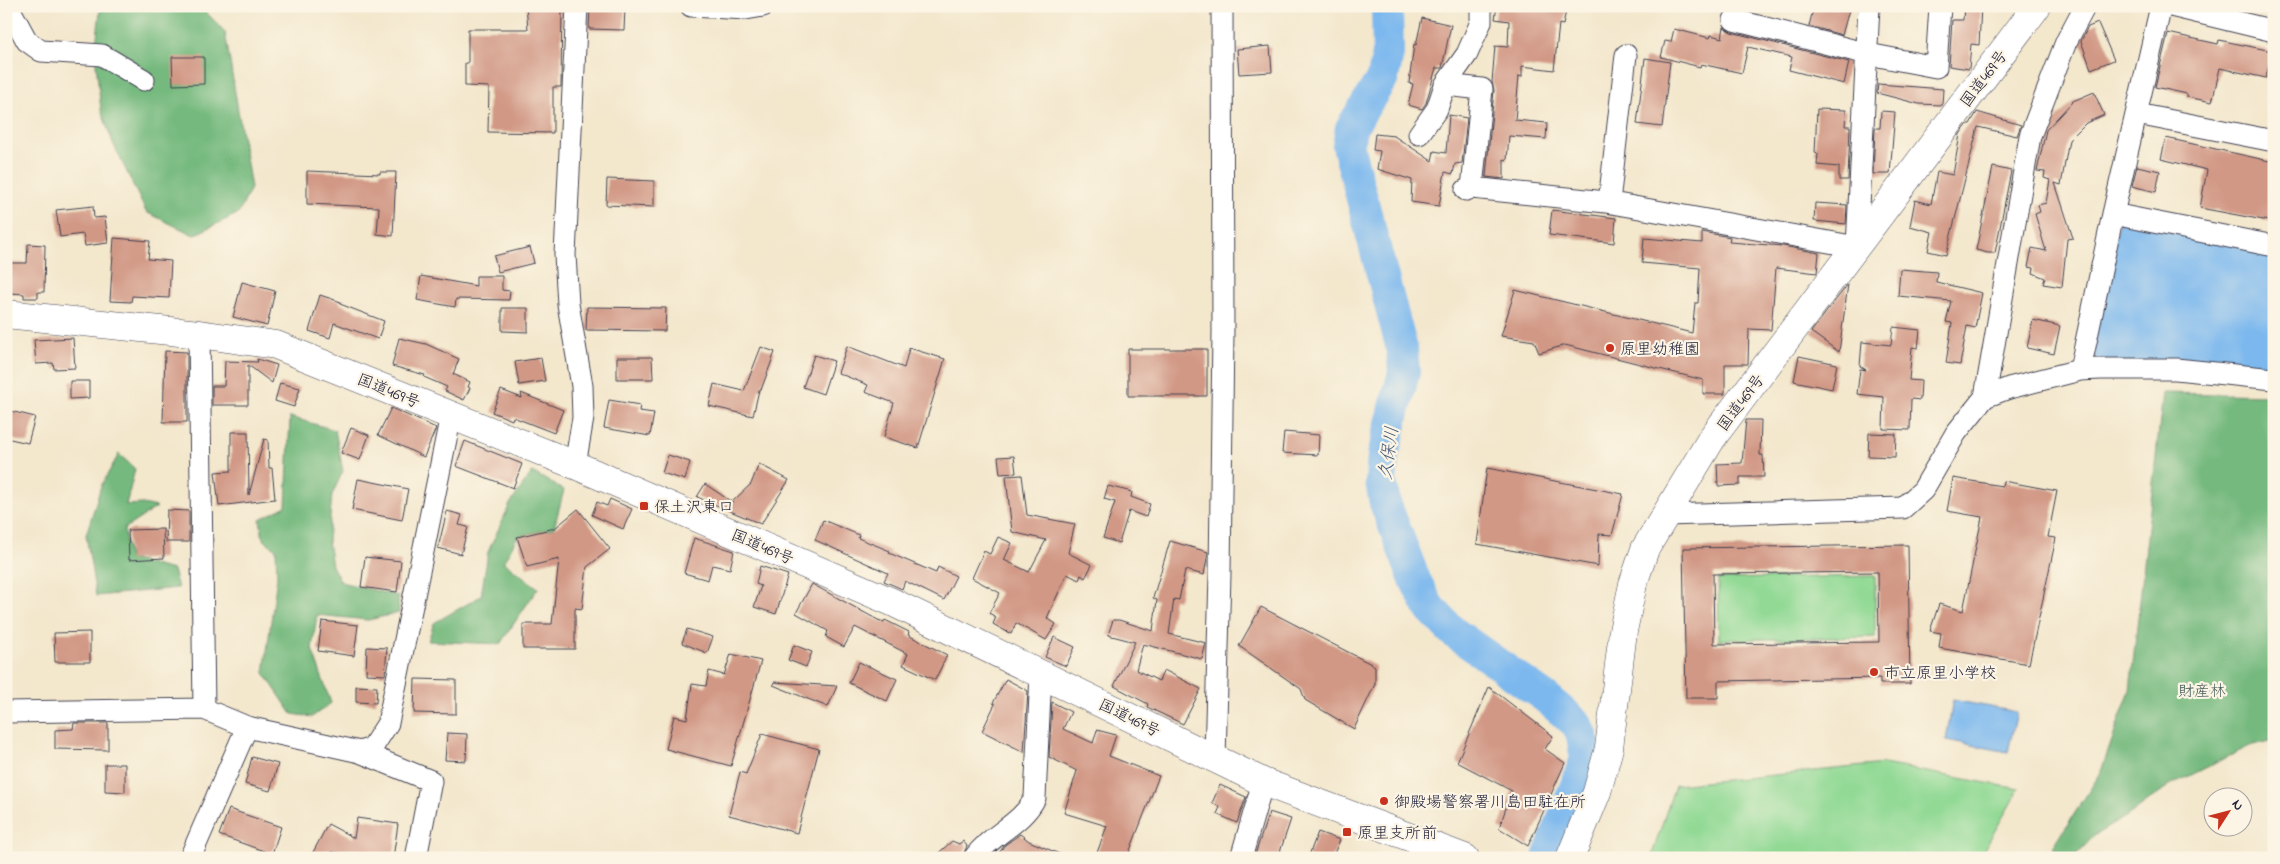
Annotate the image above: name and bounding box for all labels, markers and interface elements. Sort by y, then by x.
street label: 国道469号 [1955,45,2014,113]
place label: 原里幼稚園 [1620,338,1700,362]
marker: 原里幼稚園 [1604,342,1616,354]
street label: 国道469号 [353,368,424,415]
street label: 国道469号 [1712,369,1771,437]
water label: 久保川 [1373,425,1407,482]
place label: 保土沢東口 [654,496,734,520]
marker: 保土沢東口 [638,500,650,512]
street label: 国道469号 [727,524,797,572]
place label: 市立原里小学校 [1884,662,1996,686]
marker: 市立原里小学校 [1868,666,1880,678]
park label: 財産林 [2178,680,2226,704]
street label: 国道469号 [1094,693,1164,744]
north arrow [2202,786,2252,836]
place label: 御殿場警察署川島田駐在所 [1394,791,1586,815]
marker: 御殿場警察署川島田駐在所 [1378,795,1390,807]
text: N [2226,795,2249,815]
place label: 原里支所前 [1357,822,1437,846]
marker: 原里支所前 [1341,826,1353,838]

